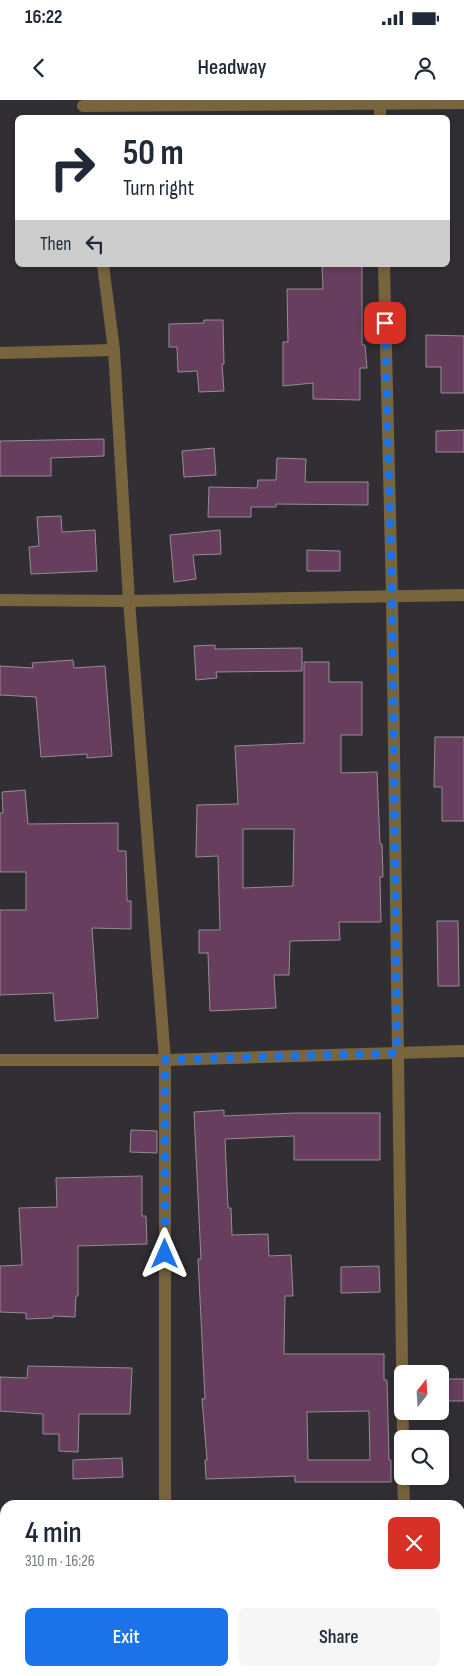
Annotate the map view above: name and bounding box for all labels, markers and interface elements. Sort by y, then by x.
text: 16:22 [25,6,62,29]
icon: back [25,54,53,82]
text: Headway [198,54,266,81]
icon: person [411,54,439,82]
text: 50 m [123,132,184,175]
icon: right [40,135,105,200]
text: Turn right [123,175,194,202]
icon: left [81,230,109,258]
text: Then [40,233,71,256]
pin [364,302,406,344]
icon: arrive [371,309,399,337]
position arrow [138,1227,190,1279]
north arrow [394,1365,449,1420]
map controls [394,1365,449,1485]
button: search [394,1430,449,1485]
text: 4 min [25,1515,82,1551]
button: close [388,1517,440,1569]
text: 310 m · 16:26 [25,1552,95,1571]
button: Exit [25,1608,228,1666]
button: Share [238,1608,440,1666]

